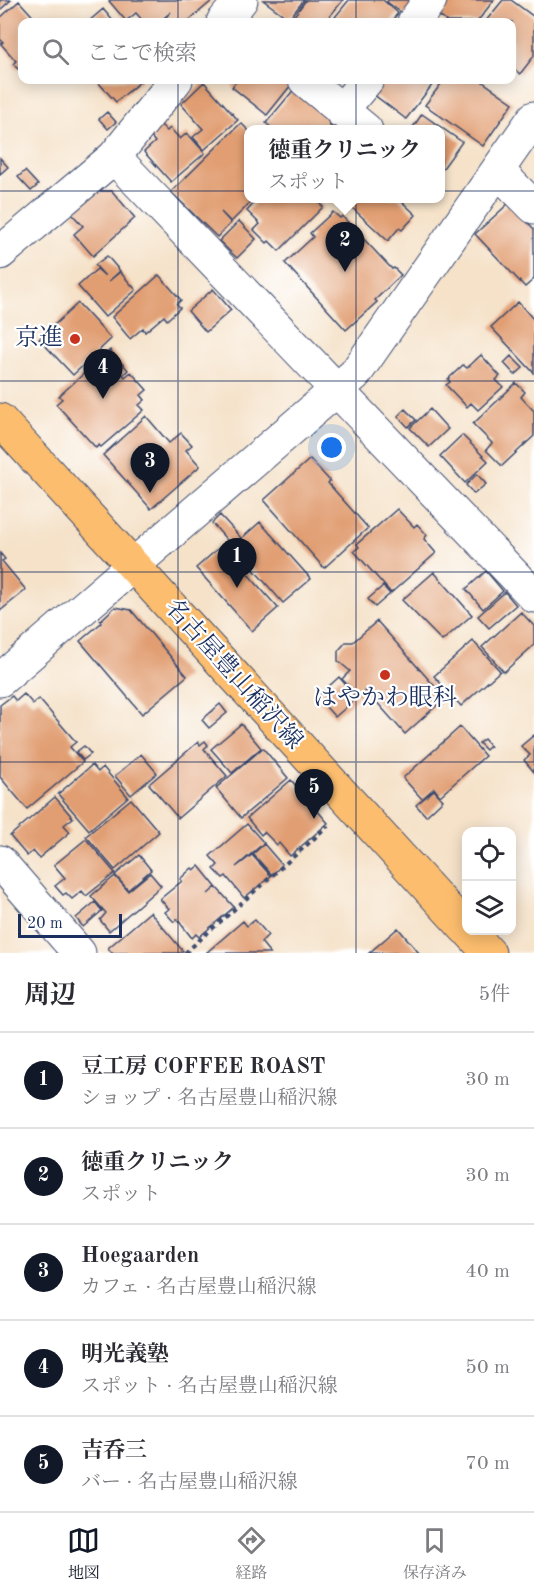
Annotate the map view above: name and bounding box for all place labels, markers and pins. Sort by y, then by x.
pin: 2 [326,222,364,272]
place label: 京進 [15,324,63,351]
marker: 京進 [68,332,82,346]
pin: 4 [84,350,122,399]
pin: 3 [130,444,170,493]
pin: 1 [218,538,256,588]
marker: はやかわ眼科 [378,668,392,682]
place label: はやかわ眼科 [313,685,457,711]
pin: 5 [294,770,334,819]

